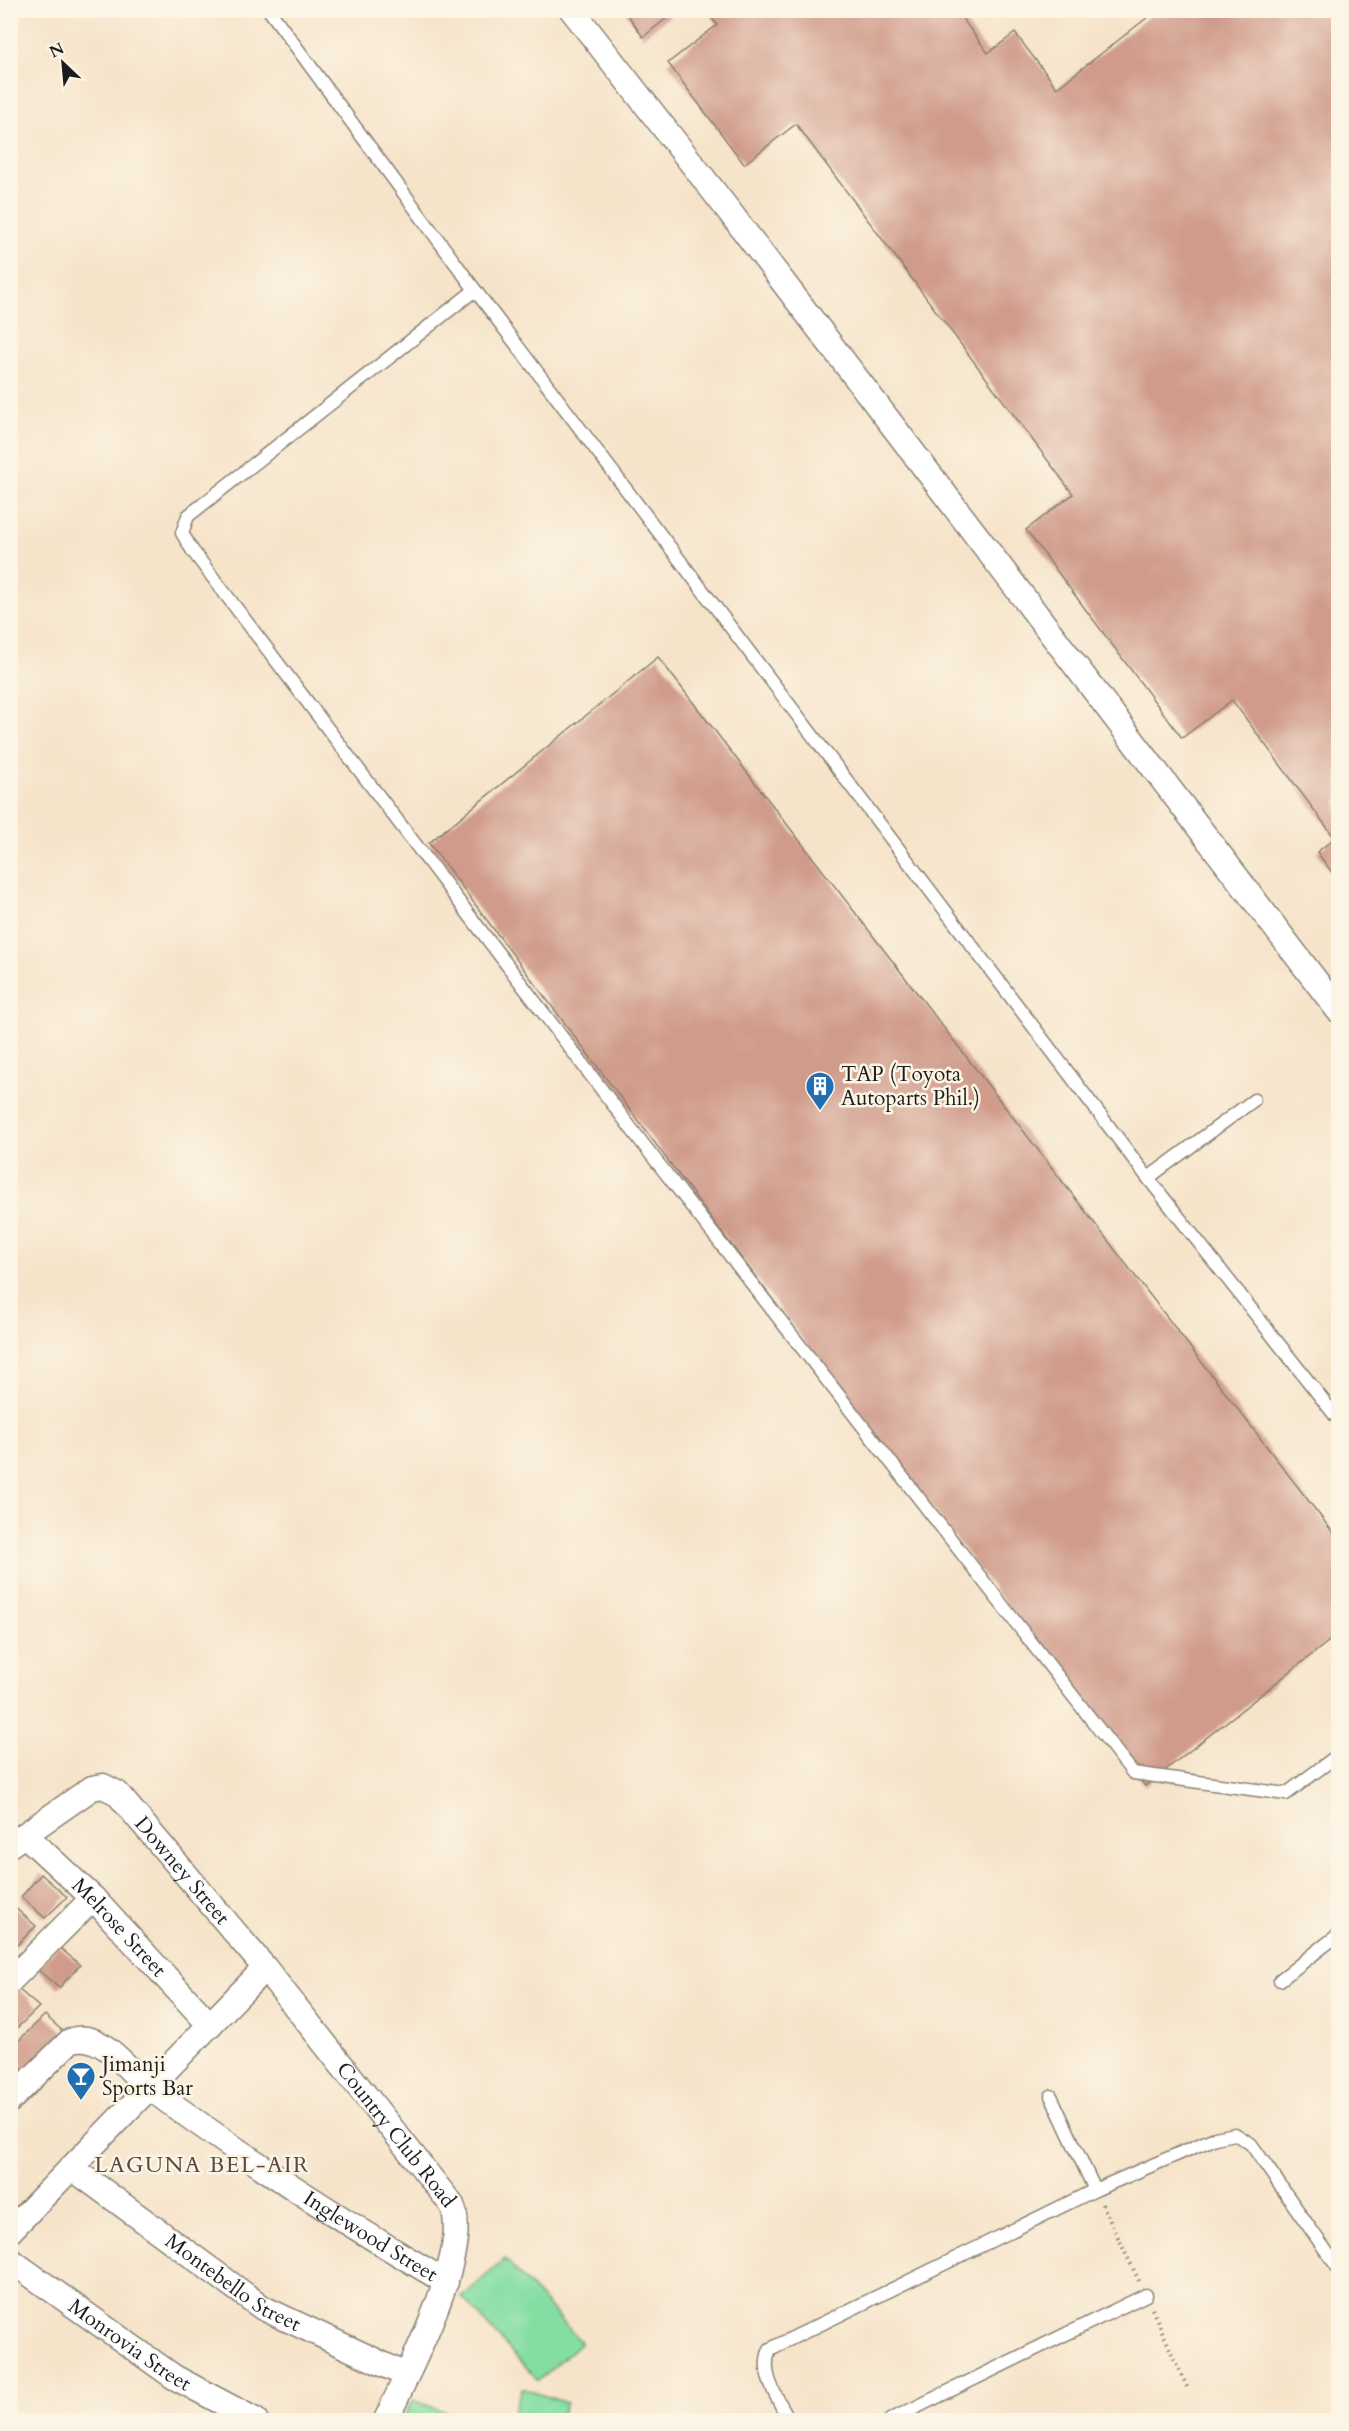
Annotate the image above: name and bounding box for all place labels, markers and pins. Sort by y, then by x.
place label: TAP (Toyota Autoparts Phil.) [841,1060,980,1113]
building icon: TAP (Toyota Autoparts Phil.) [804,1070,836,1112]
place label: Jimanji Sports Bar [99,2050,193,2103]
bar icon: Jimanji Sports Bar [65,2060,97,2102]

